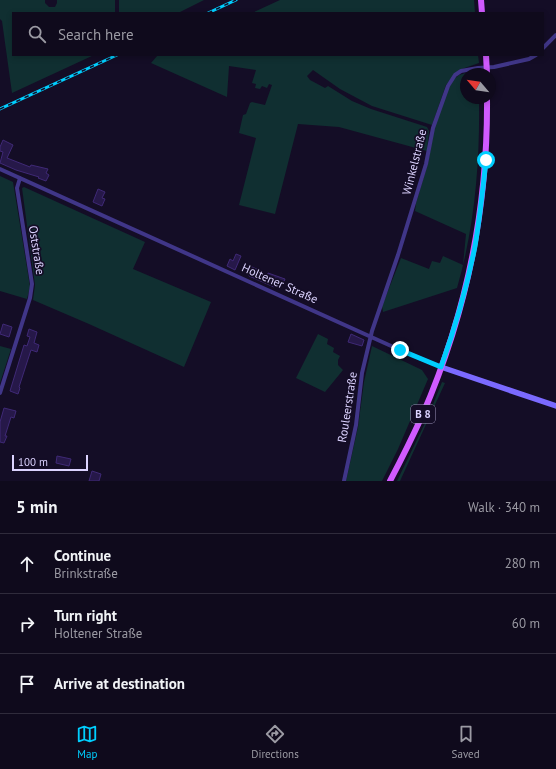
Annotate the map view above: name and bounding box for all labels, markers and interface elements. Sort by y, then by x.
search box [12,12,544,56]
icon: search [26,23,48,45]
text: Search here [58,25,134,44]
north arrow [460,68,496,104]
street label: Winkelstraße [399,128,429,196]
route start [477,151,495,169]
street label: Oststraße [26,224,48,276]
street label: Holtener Straße [240,260,320,306]
route end [391,341,409,359]
street label: Rouleerstraße [334,371,360,443]
road number: B 8 [411,405,435,423]
scale bar [12,453,88,472]
text: 100 m [18,455,48,469]
text: 5 min [16,496,57,518]
text: Walk · 340 m [468,499,540,516]
text: Continue [54,546,111,565]
icon: ahead [16,553,38,575]
text: 280 m [505,555,540,572]
text: Brinkstraße [54,565,118,582]
text: Turn right [54,606,117,625]
icon: right [16,613,38,635]
text: 60 m [512,615,540,632]
text: Holtener Straße [54,625,142,642]
icon: arrive [16,673,38,695]
text: Arrive at destination [54,674,185,693]
tab: Map [76,723,98,761]
tab: Directions [251,723,299,761]
tab: Saved [452,723,480,761]

